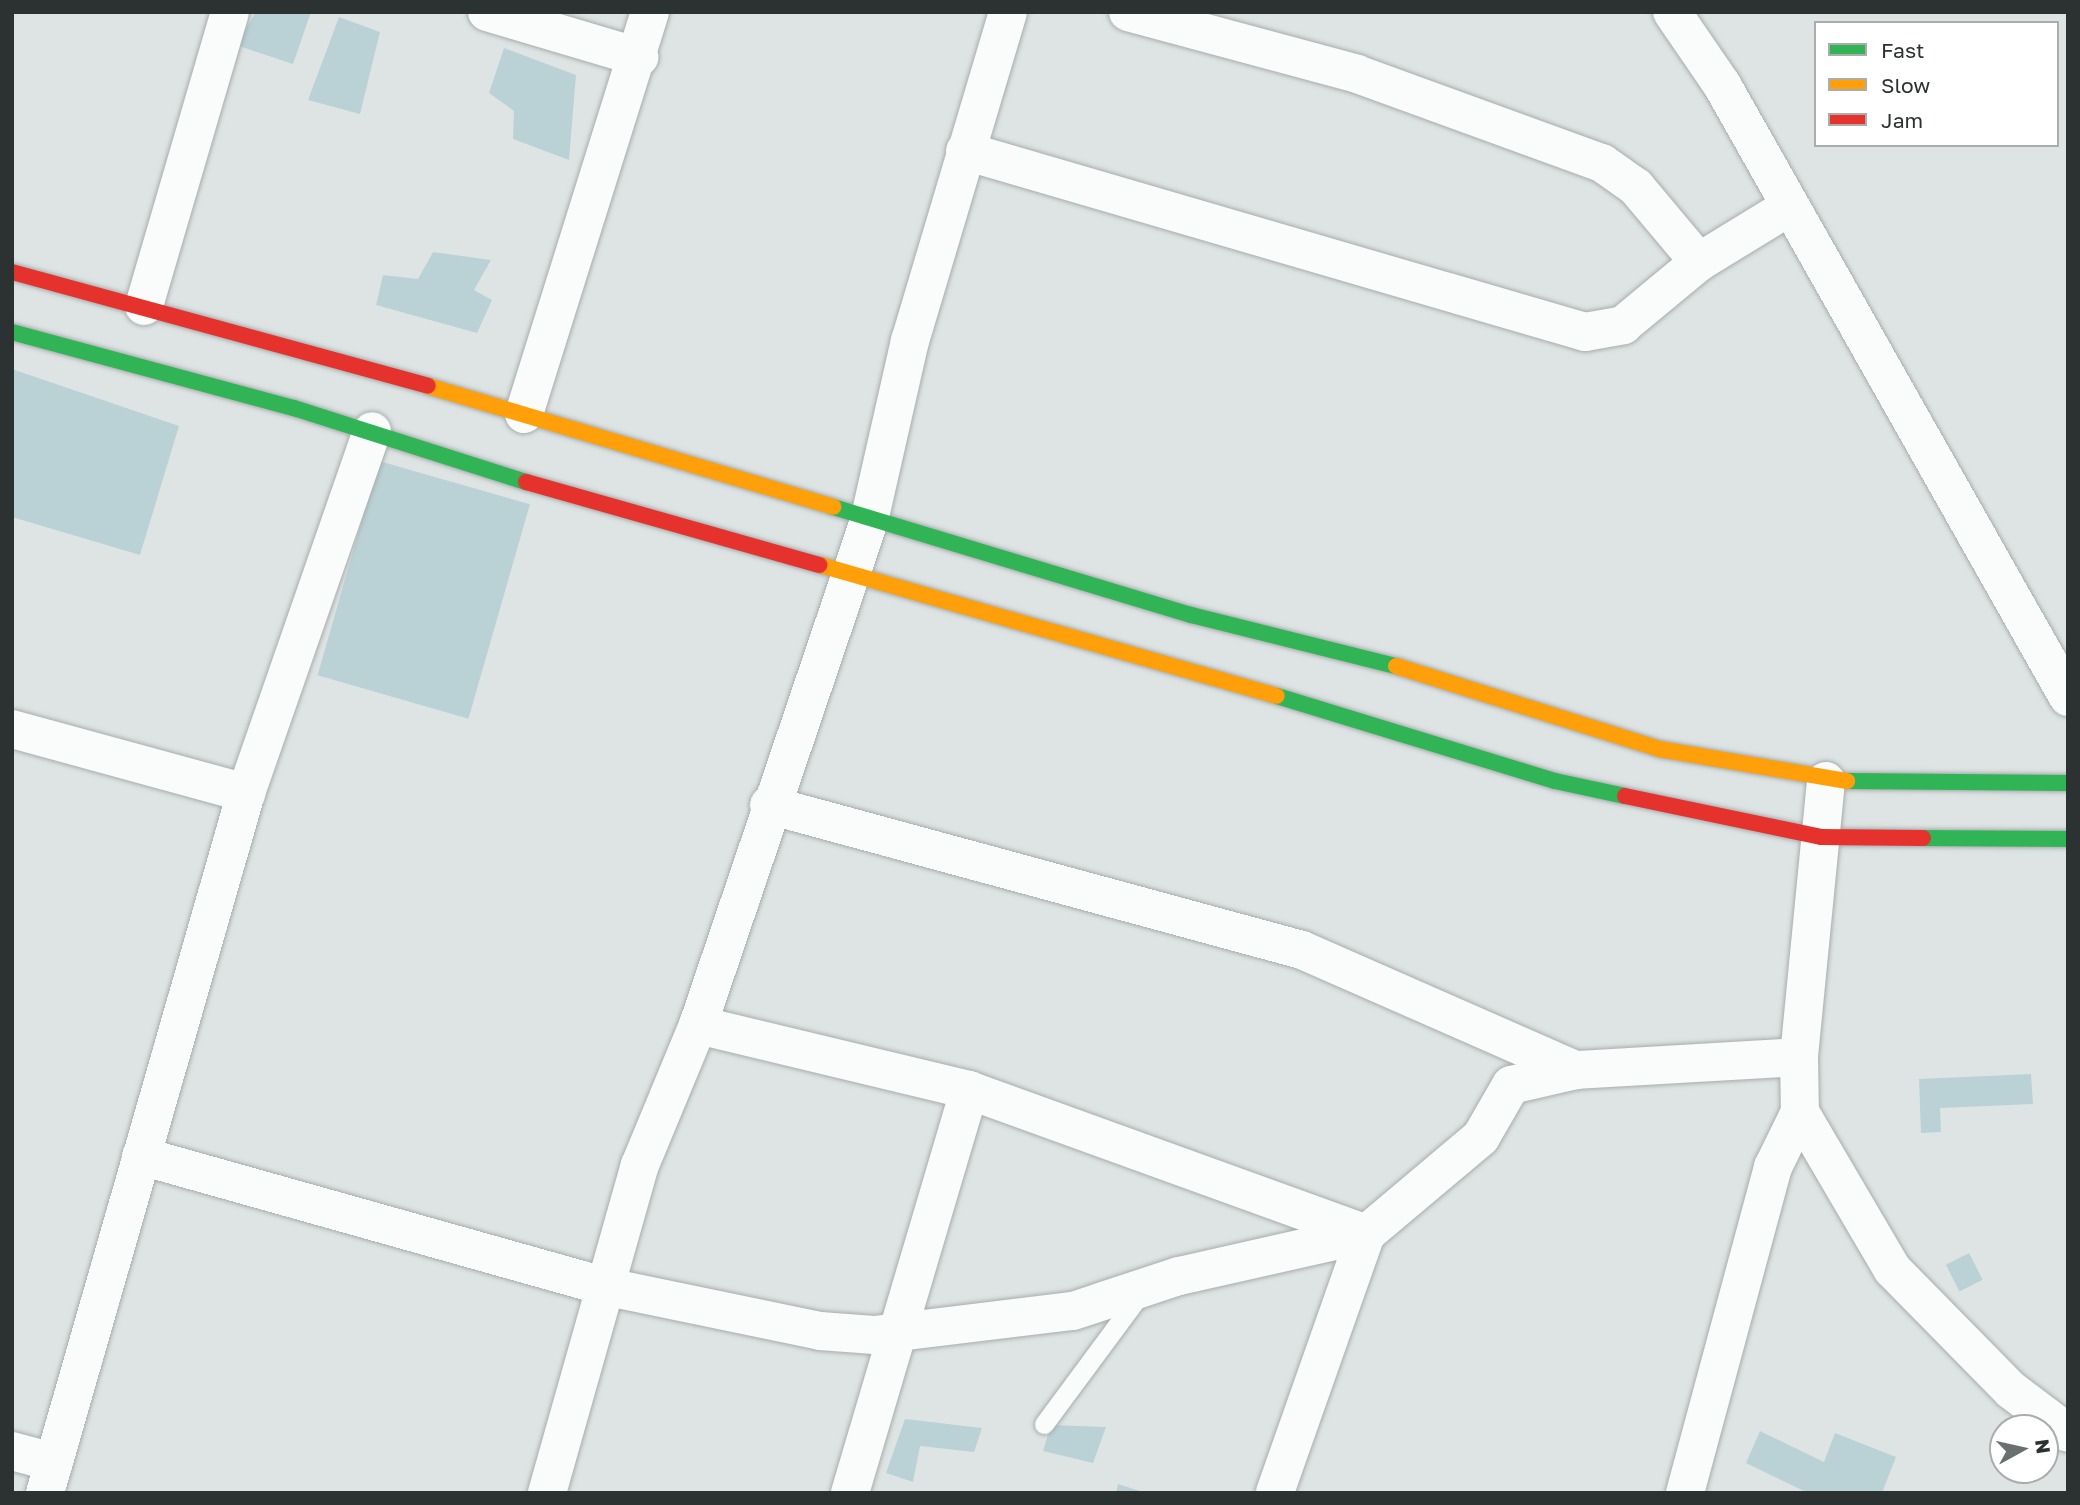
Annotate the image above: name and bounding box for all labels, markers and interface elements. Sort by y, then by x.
legend [1814,21,2059,147]
text: Fast [1881,37,1924,63]
text: Slow [1881,72,1930,98]
text: Jam [1881,107,1923,133]
north arrow [1989,1414,2059,1484]
text: N [2031,1438,2056,1455]

